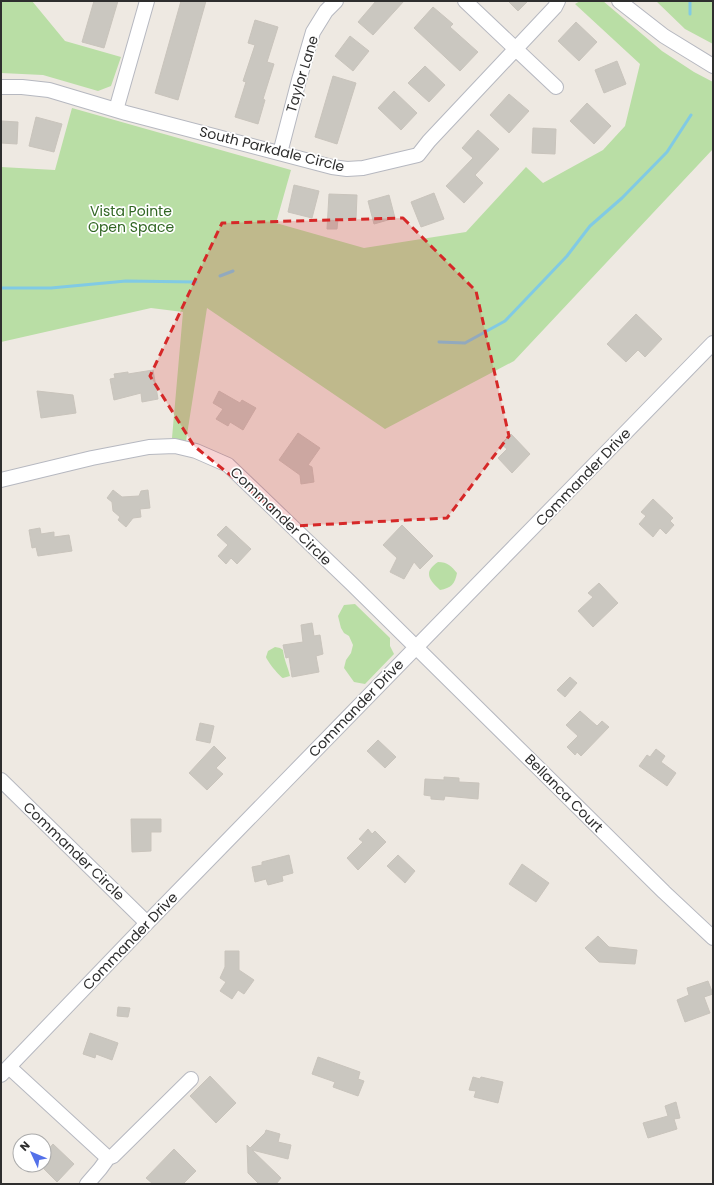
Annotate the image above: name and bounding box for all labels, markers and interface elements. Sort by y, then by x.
street label: Taylor Lane [281,33,323,115]
street label: South Parkdale Circle [197,121,347,177]
park label: Vista Pointe Open Space [88,201,174,237]
street label: Commander Drive [531,423,635,530]
street label: Commander Circle [226,462,336,570]
street label: Commander Drive [304,654,408,761]
street label: Bellanca Court [520,749,608,837]
street label: Commander Circle [19,797,129,905]
street label: Commander Drive [78,887,182,994]
north arrow [12,1133,52,1173]
text: N [16,1138,33,1155]

